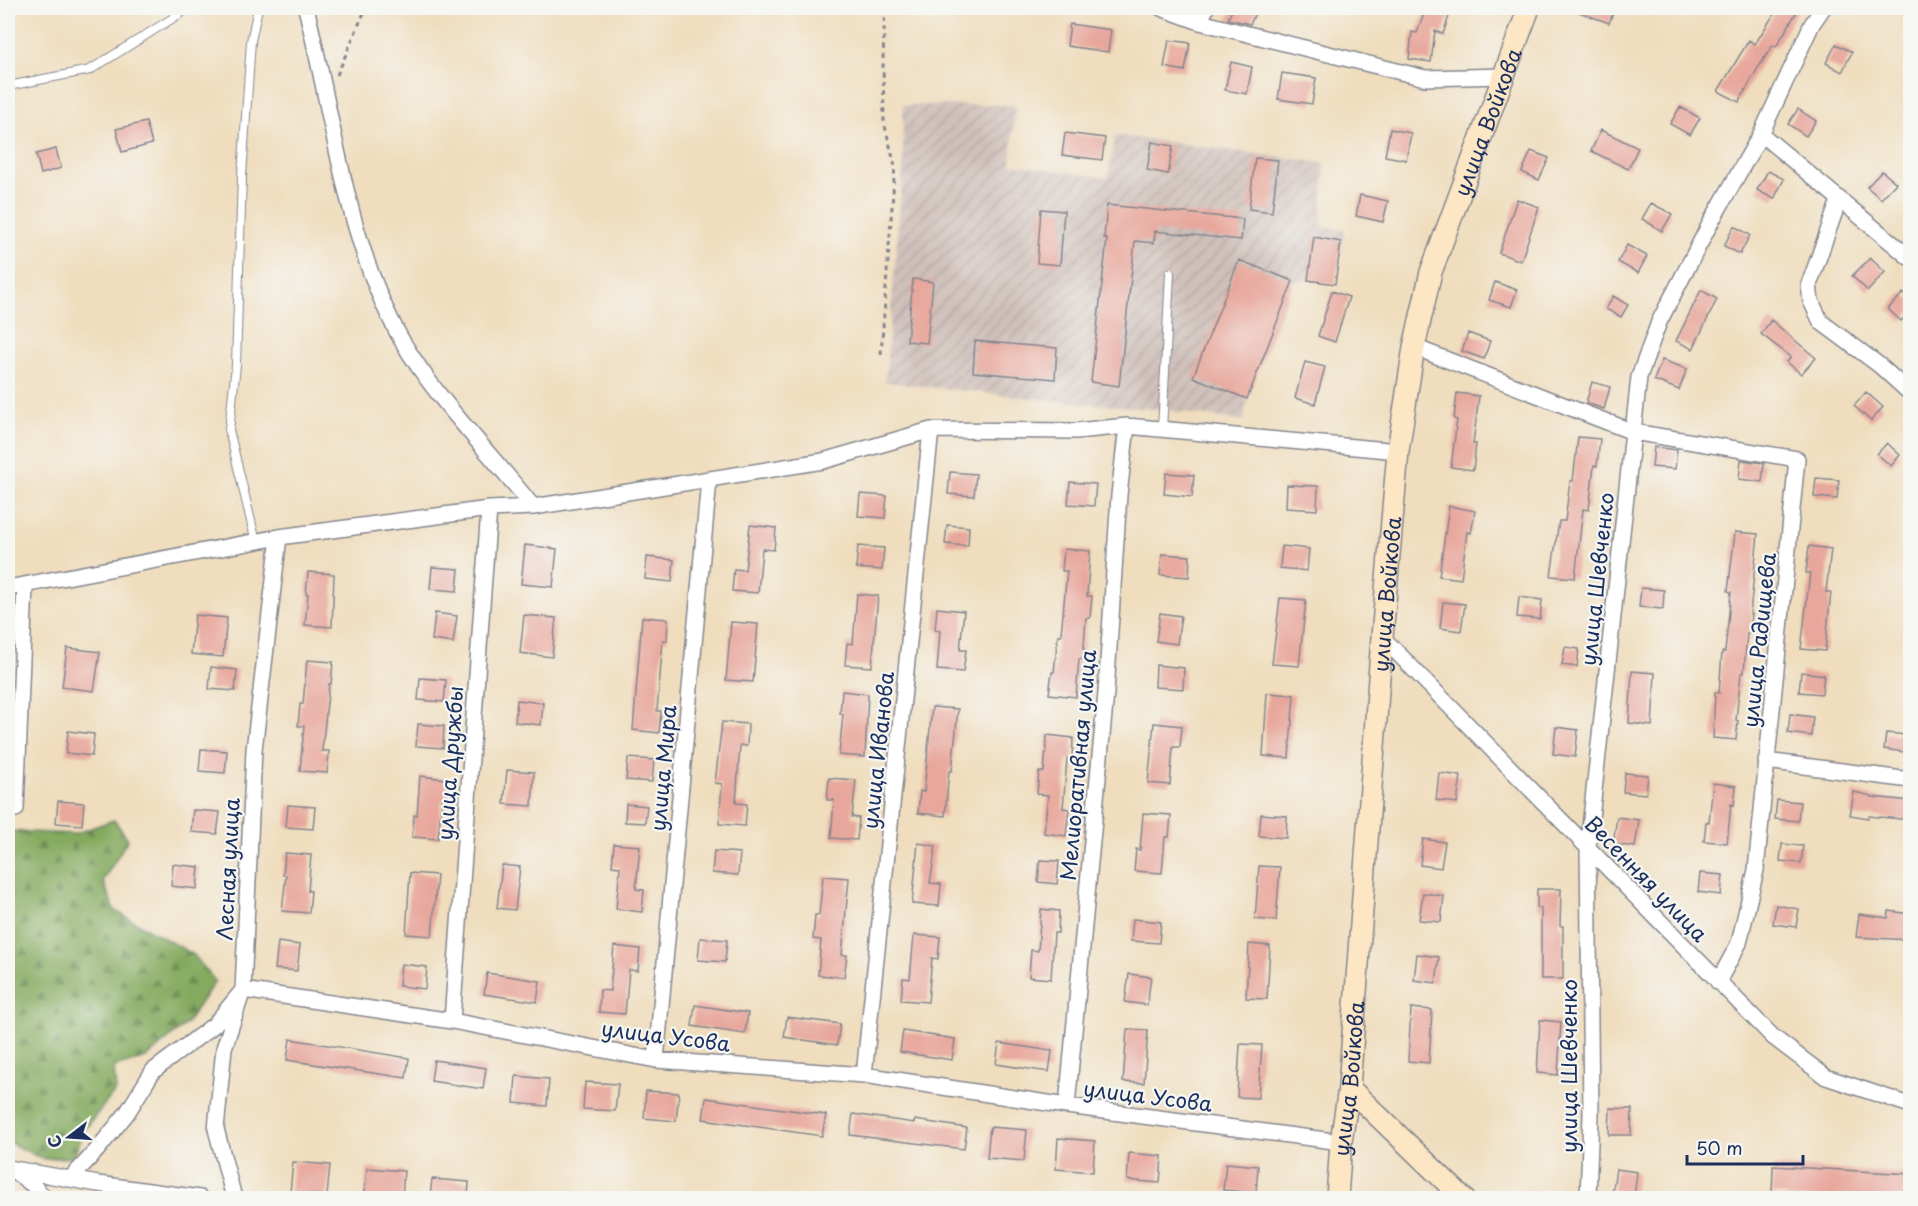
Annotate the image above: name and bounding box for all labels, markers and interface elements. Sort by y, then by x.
street label: улица Войкова [1445,43,1529,200]
street label: улица Шевченко [1571,491,1621,667]
street label: улица Войкова [1363,515,1408,673]
street label: улица Радищева [1733,551,1783,729]
street label: Мелиоративная улица [1051,647,1103,882]
street label: улица Иванова [853,670,901,830]
street label: улица Дружбы [428,685,470,841]
street label: улица Мира [641,703,684,832]
street label: Лесная улица [207,796,247,941]
street label: Весенняя улица [1578,808,1716,949]
street label: улица Шевченко [1552,979,1584,1153]
street label: улица Войкова [1324,1000,1371,1157]
street label: улица Усова [600,1011,732,1059]
street label: улица Усова [1082,1071,1214,1119]
north arrow [39,1107,99,1167]
scale bar [1687,1128,1802,1166]
text: С [40,1132,67,1151]
text: 50 m [1696,1134,1743,1161]

